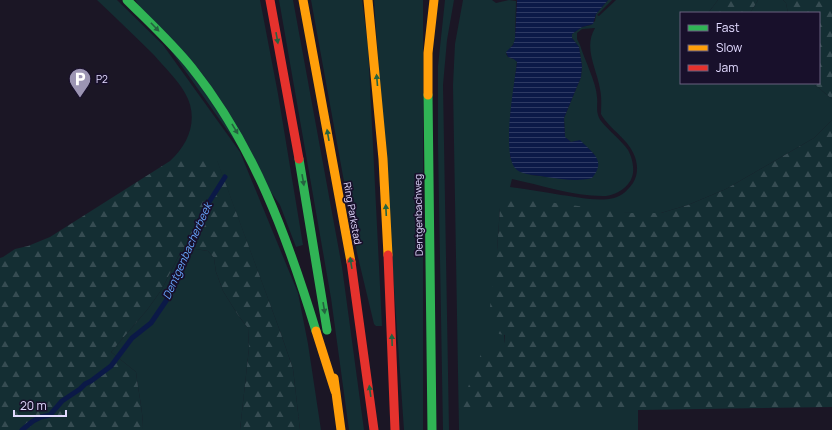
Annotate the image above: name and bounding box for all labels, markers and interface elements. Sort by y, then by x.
legend [680,12,820,84]
text: Fast [716,19,740,36]
one-way arrow [150,22,160,32]
one-way arrow [275,32,281,44]
text: Slow [716,39,742,56]
text: Jam [716,59,738,76]
parking icon: P2 [67,66,93,99]
place label: P2 [96,72,108,86]
one-way arrow [373,74,380,86]
one-way arrow [231,123,238,135]
one-way arrow [325,129,331,141]
one-way arrow [300,174,306,186]
street label: Dentgenbachweg [410,174,426,256]
street label: Ring Parkstad [341,181,365,245]
water label: Dentgenbacherbeek [158,199,215,302]
one-way arrow [382,204,389,216]
one-way arrow [347,257,353,269]
one-way arrow [321,302,327,314]
one-way arrow [389,333,395,346]
one-way arrow [367,385,373,397]
scale bar [14,392,66,418]
text: 20 m [20,397,47,414]

